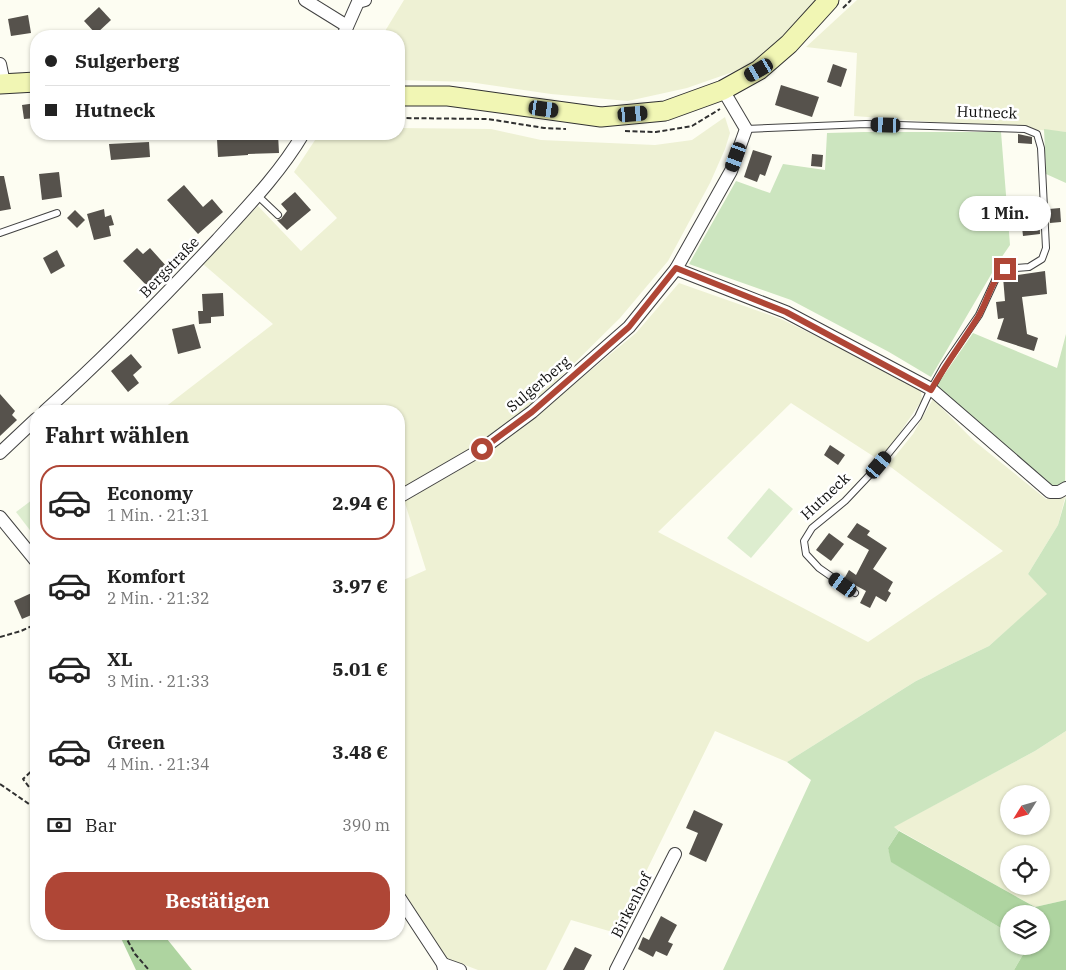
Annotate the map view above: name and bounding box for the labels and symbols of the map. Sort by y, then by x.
car [742,56,775,84]
car [528,99,559,119]
street label: Hutneck [956,101,1018,123]
car [617,105,648,123]
car [870,117,901,133]
car [723,140,748,174]
callout: 1 Min. [959,196,1051,232]
street label: Bergstraße [135,232,203,302]
route end [994,258,1016,280]
street label: Sulgerberg [502,352,574,416]
route start [471,438,493,460]
car [863,449,894,481]
street label: Hutneck [796,468,854,524]
car [826,570,859,600]
north arrow [1000,785,1050,835]
street label: Birkenhof [607,869,656,941]

